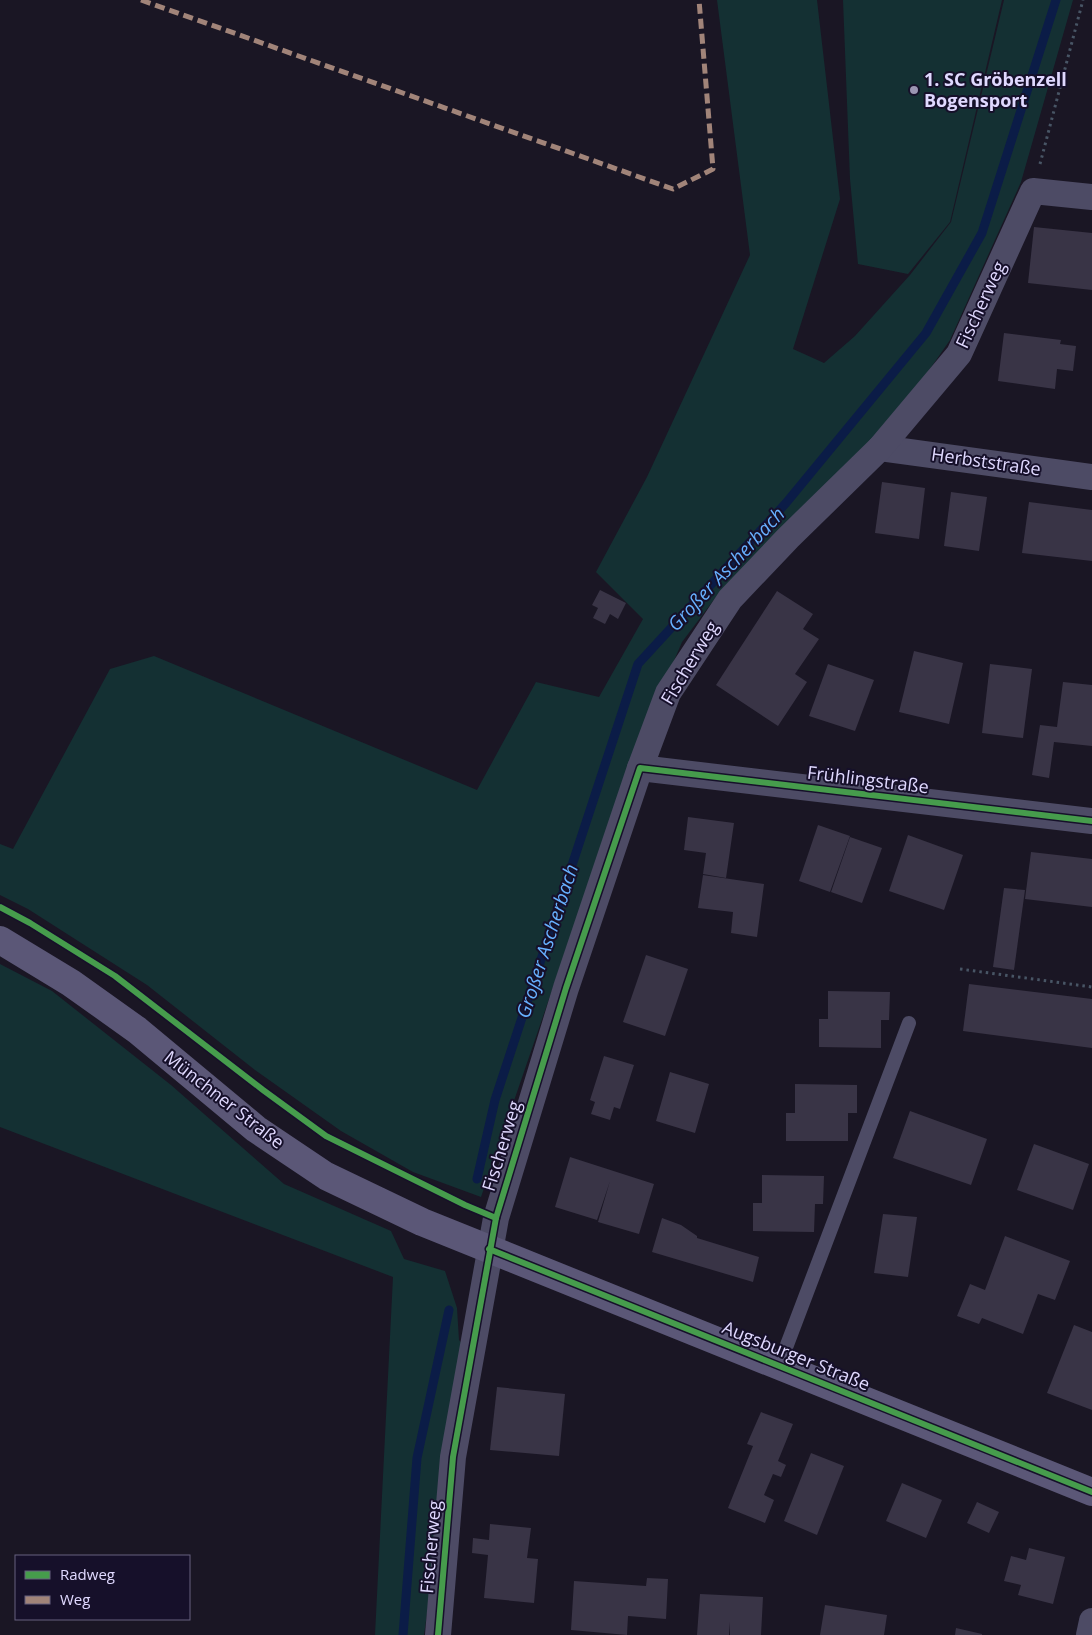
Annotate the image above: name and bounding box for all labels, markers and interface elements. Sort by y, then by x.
place label: 1. SC Gröbenzell Bogensport [924,67,1067,112]
marker: 1. SC Gröbenzell Bogensport [908,84,920,96]
street label: Fischerweg [949,257,1011,352]
street label: Herbststraße [930,441,1042,481]
water label: Großer Ascherbach [662,501,790,637]
street label: Fischerweg [655,616,724,709]
street label: Frühlingstraße [806,760,930,798]
water label: Großer Ascherbach [510,861,584,1021]
street label: Münchner Straße [160,1045,290,1154]
street label: Fischerweg [476,1097,526,1194]
street label: Augsburger Straße [719,1315,874,1396]
street label: Fischerweg [414,1499,446,1594]
legend [15,1555,190,1620]
text: Radweg [60,1564,115,1584]
text: Weg [60,1589,90,1609]

